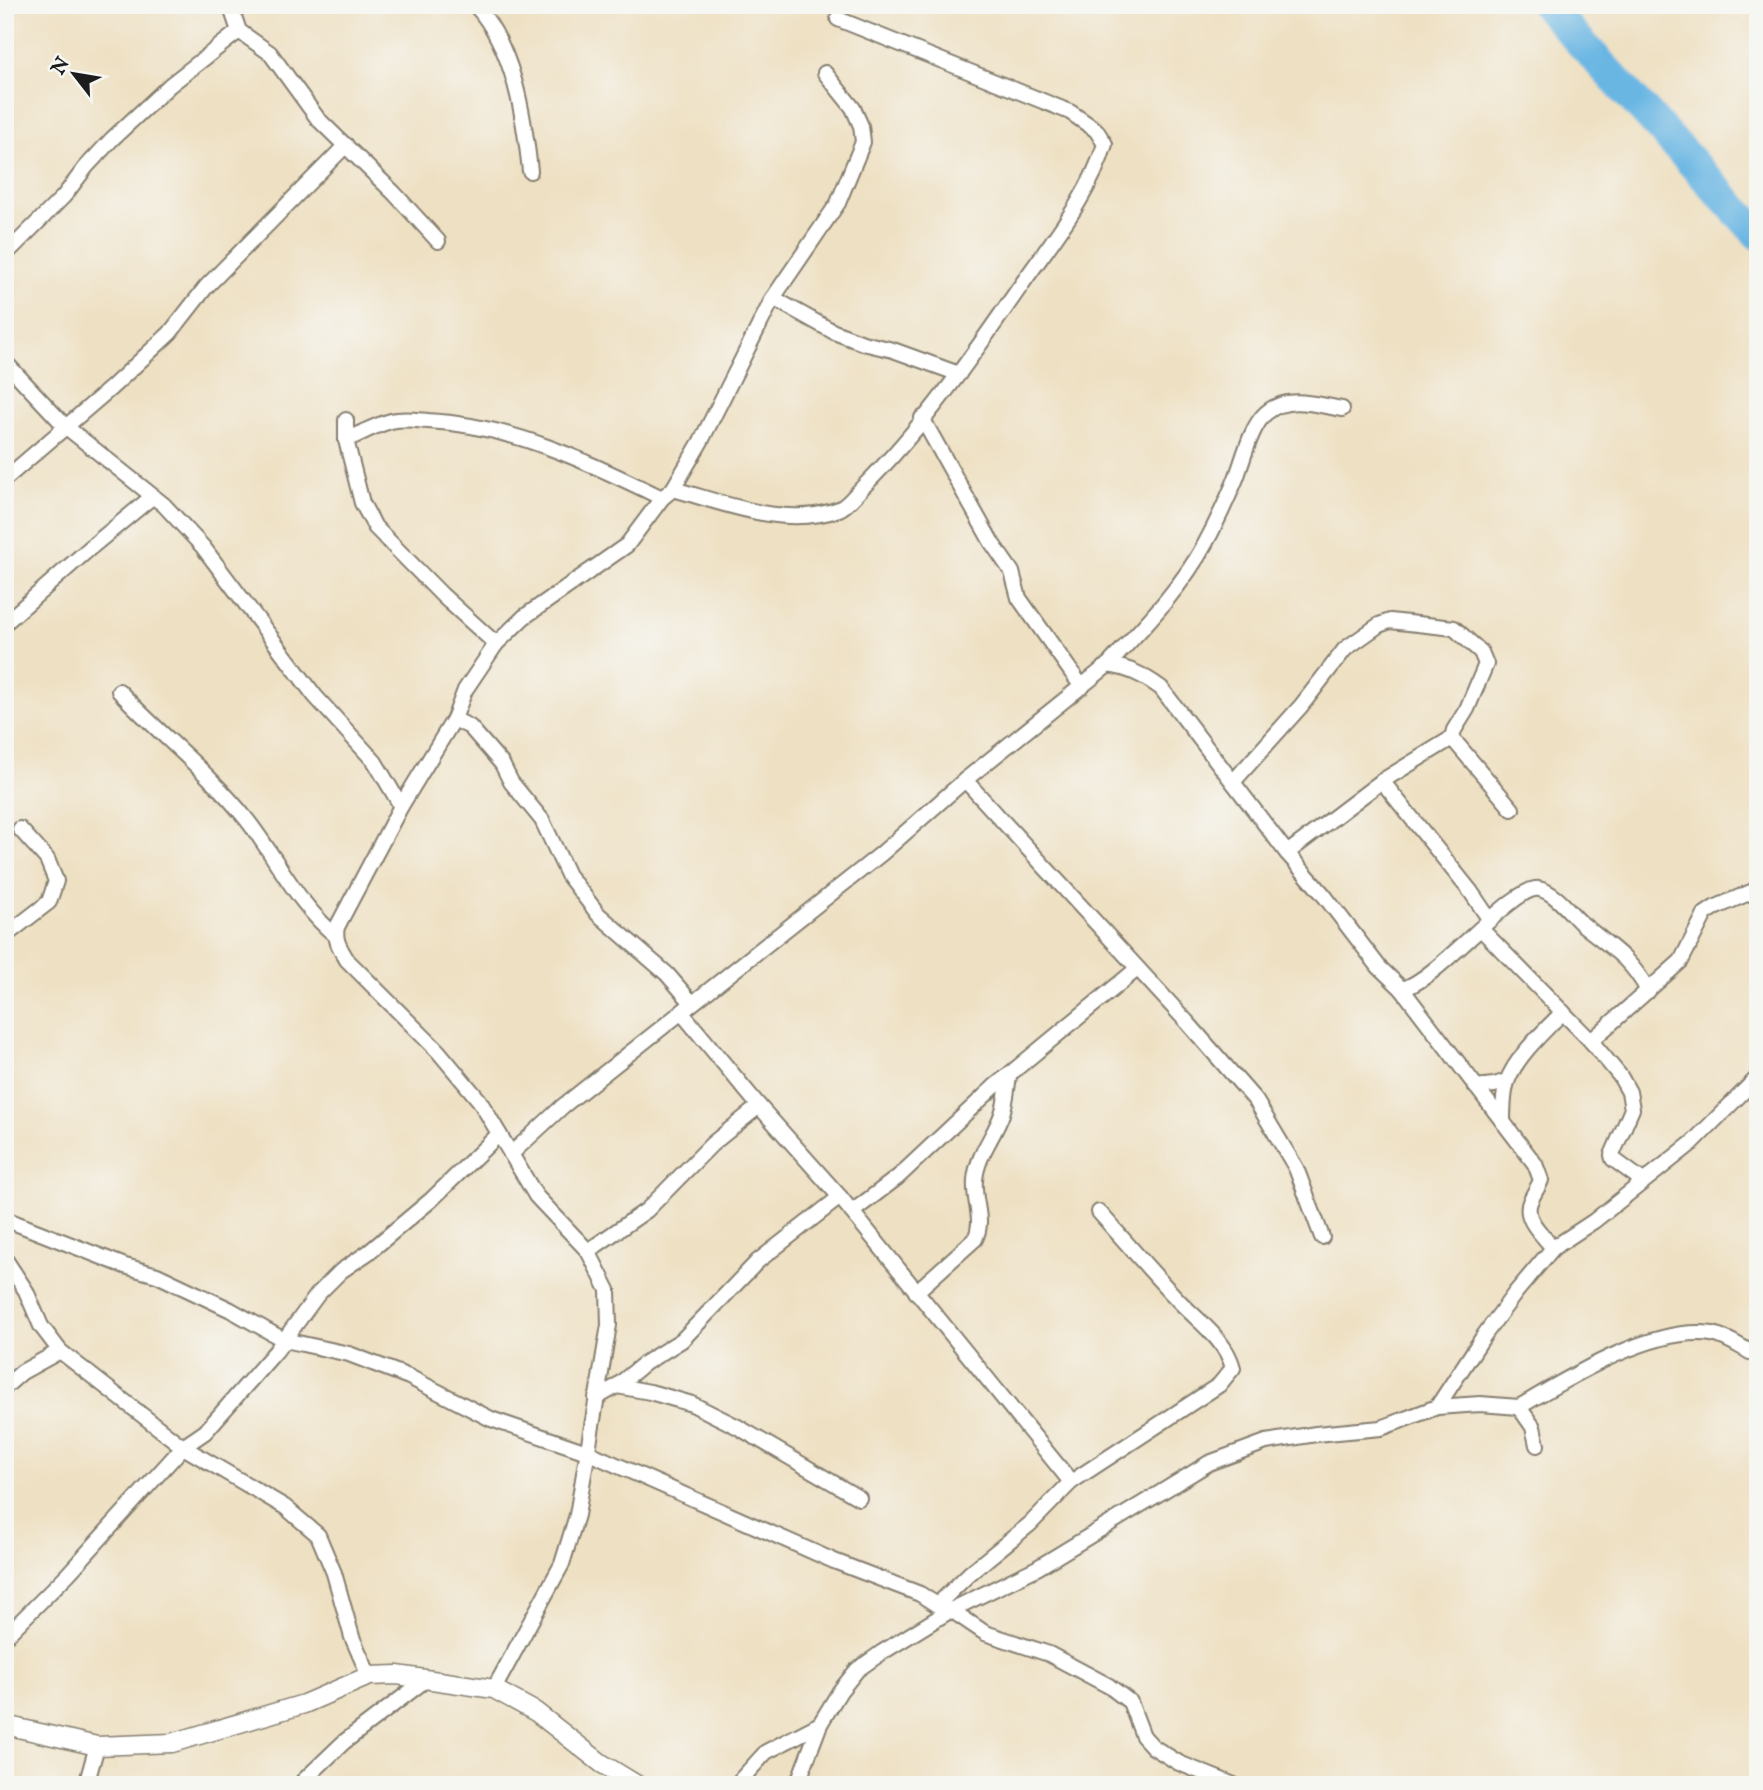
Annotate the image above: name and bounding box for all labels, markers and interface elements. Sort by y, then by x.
north arrow [38,38,108,108]
text: N [46,53,76,80]

